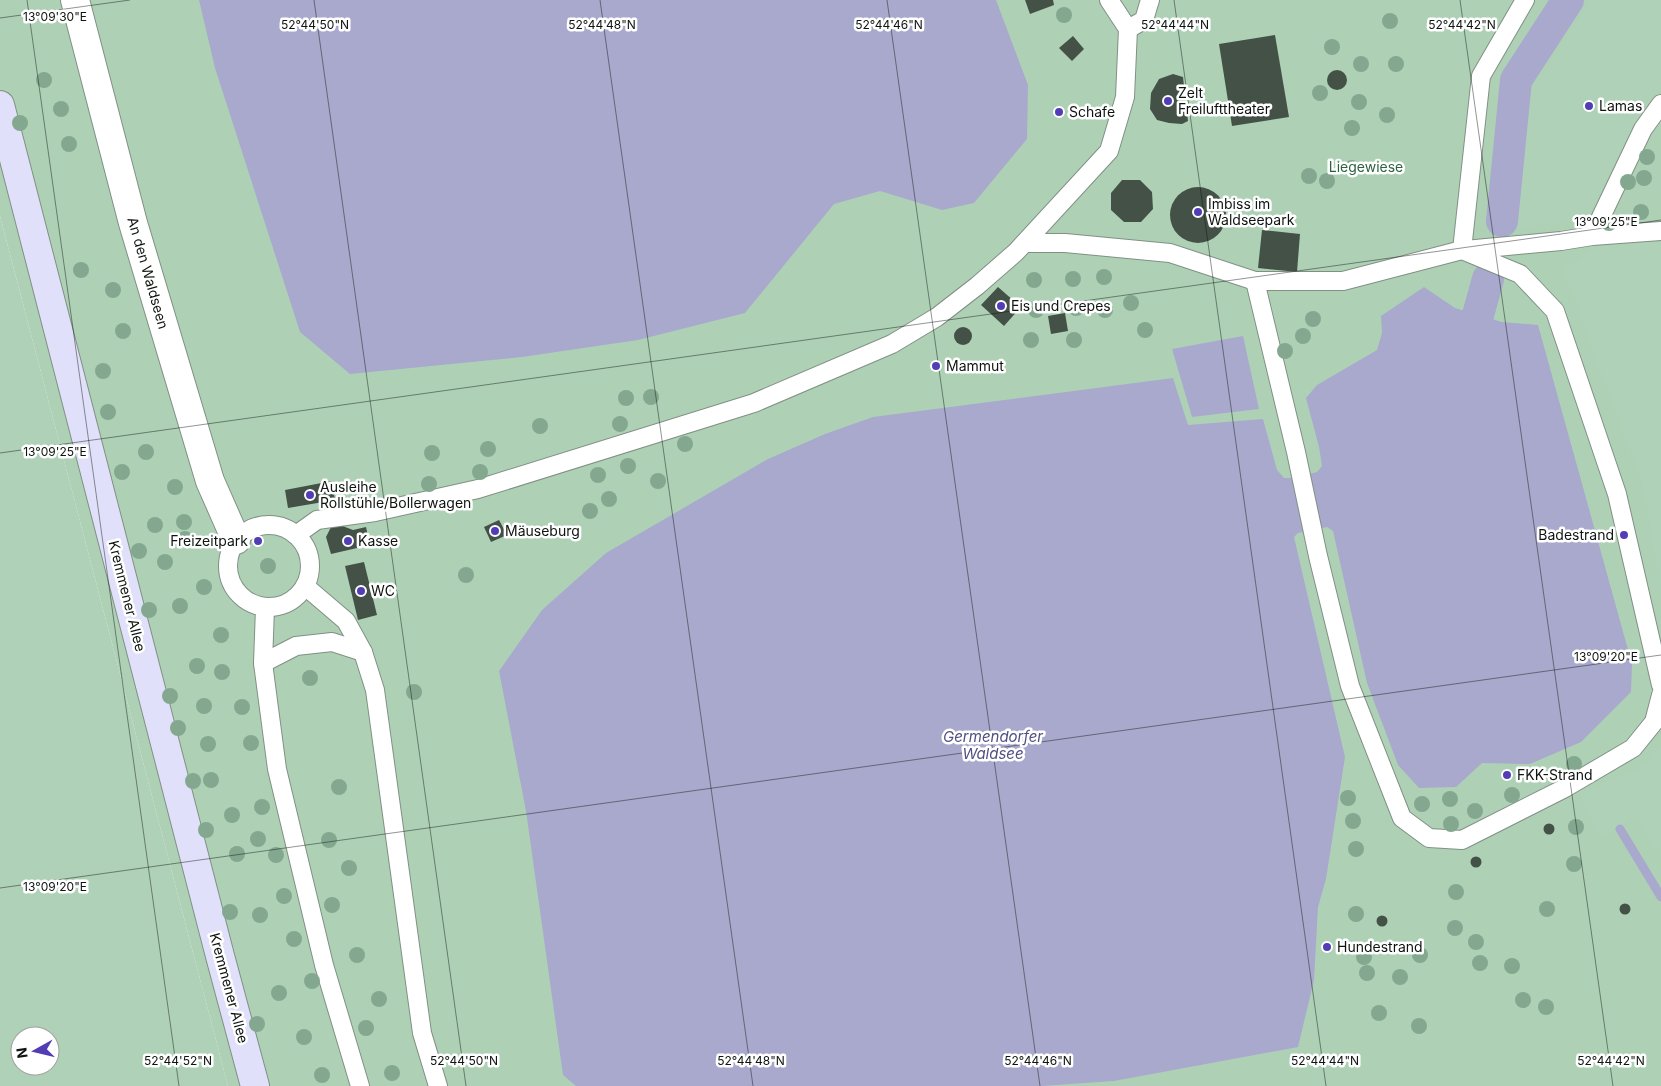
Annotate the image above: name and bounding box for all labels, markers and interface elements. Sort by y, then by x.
text: 13°09'30"E [23,9,87,24]
text: 52°44'50"N [281,17,349,32]
text: 52°44'48"N [568,17,636,32]
text: 52°44'46"N [855,17,923,32]
text: 52°44'44"N [1141,17,1209,32]
text: 52°44'42"N [1428,17,1496,32]
place label: Zelt Freilufttheater [1178,84,1270,117]
marker: Zelt Freilufttheater [1162,95,1174,107]
place label: Lamas [1599,97,1642,114]
marker: Lamas [1583,100,1595,112]
place label: Schafe [1069,103,1115,120]
marker: Schafe [1053,106,1065,118]
park label: Liegewiese [1329,158,1403,175]
place label: Imbiss im Waldseepark [1208,195,1295,228]
marker: Imbiss im Waldseepark [1192,206,1204,218]
text: 13°09'25"E [1574,214,1638,229]
street label: An den Waldseen [124,215,173,331]
place label: Eis und Crepes [1011,297,1111,314]
marker: Eis und Crepes [995,300,1007,312]
place label: Mammut [946,357,1004,374]
marker: Mammut [930,360,942,372]
text: 13°09'25"E [23,444,87,459]
place label: Ausleihe Rollstühle/Bollerwagen [320,478,471,511]
marker: Ausleihe Rollstühle/Bollerwagen [304,489,316,501]
place label: Mäuseburg [505,522,580,539]
marker: Mäuseburg [489,525,501,537]
place label: Badestrand [1538,526,1614,543]
marker: Badestrand [1618,529,1630,541]
place label: Freizeitpark [170,532,248,549]
place label: Kasse [358,532,398,549]
marker: Freizeitpark [252,535,264,547]
marker: Kasse [342,535,354,547]
street label: Kremmener Allee [105,539,149,653]
place label: WC [371,582,395,599]
marker: WC [355,585,367,597]
text: 13°09'20"E [1574,649,1638,664]
water label: Germendorfer Waldsee [943,727,1043,763]
place label: FKK-Strand [1517,766,1593,783]
marker: FKK-Strand [1501,769,1513,781]
text: 13°09'20"E [23,879,87,894]
street label: Kremmener Allee [207,931,252,1045]
place label: Hundestrand [1337,938,1423,955]
marker: Hundestrand [1321,941,1333,953]
north arrow [10,1026,60,1076]
text: N [12,1046,31,1059]
text: 52°44'52"N [144,1053,212,1068]
text: 52°44'50"N [430,1053,498,1068]
text: 52°44'48"N [717,1053,785,1068]
text: 52°44'46"N [1004,1053,1072,1068]
text: 52°44'44"N [1291,1053,1359,1068]
text: 52°44'42"N [1577,1053,1645,1068]

